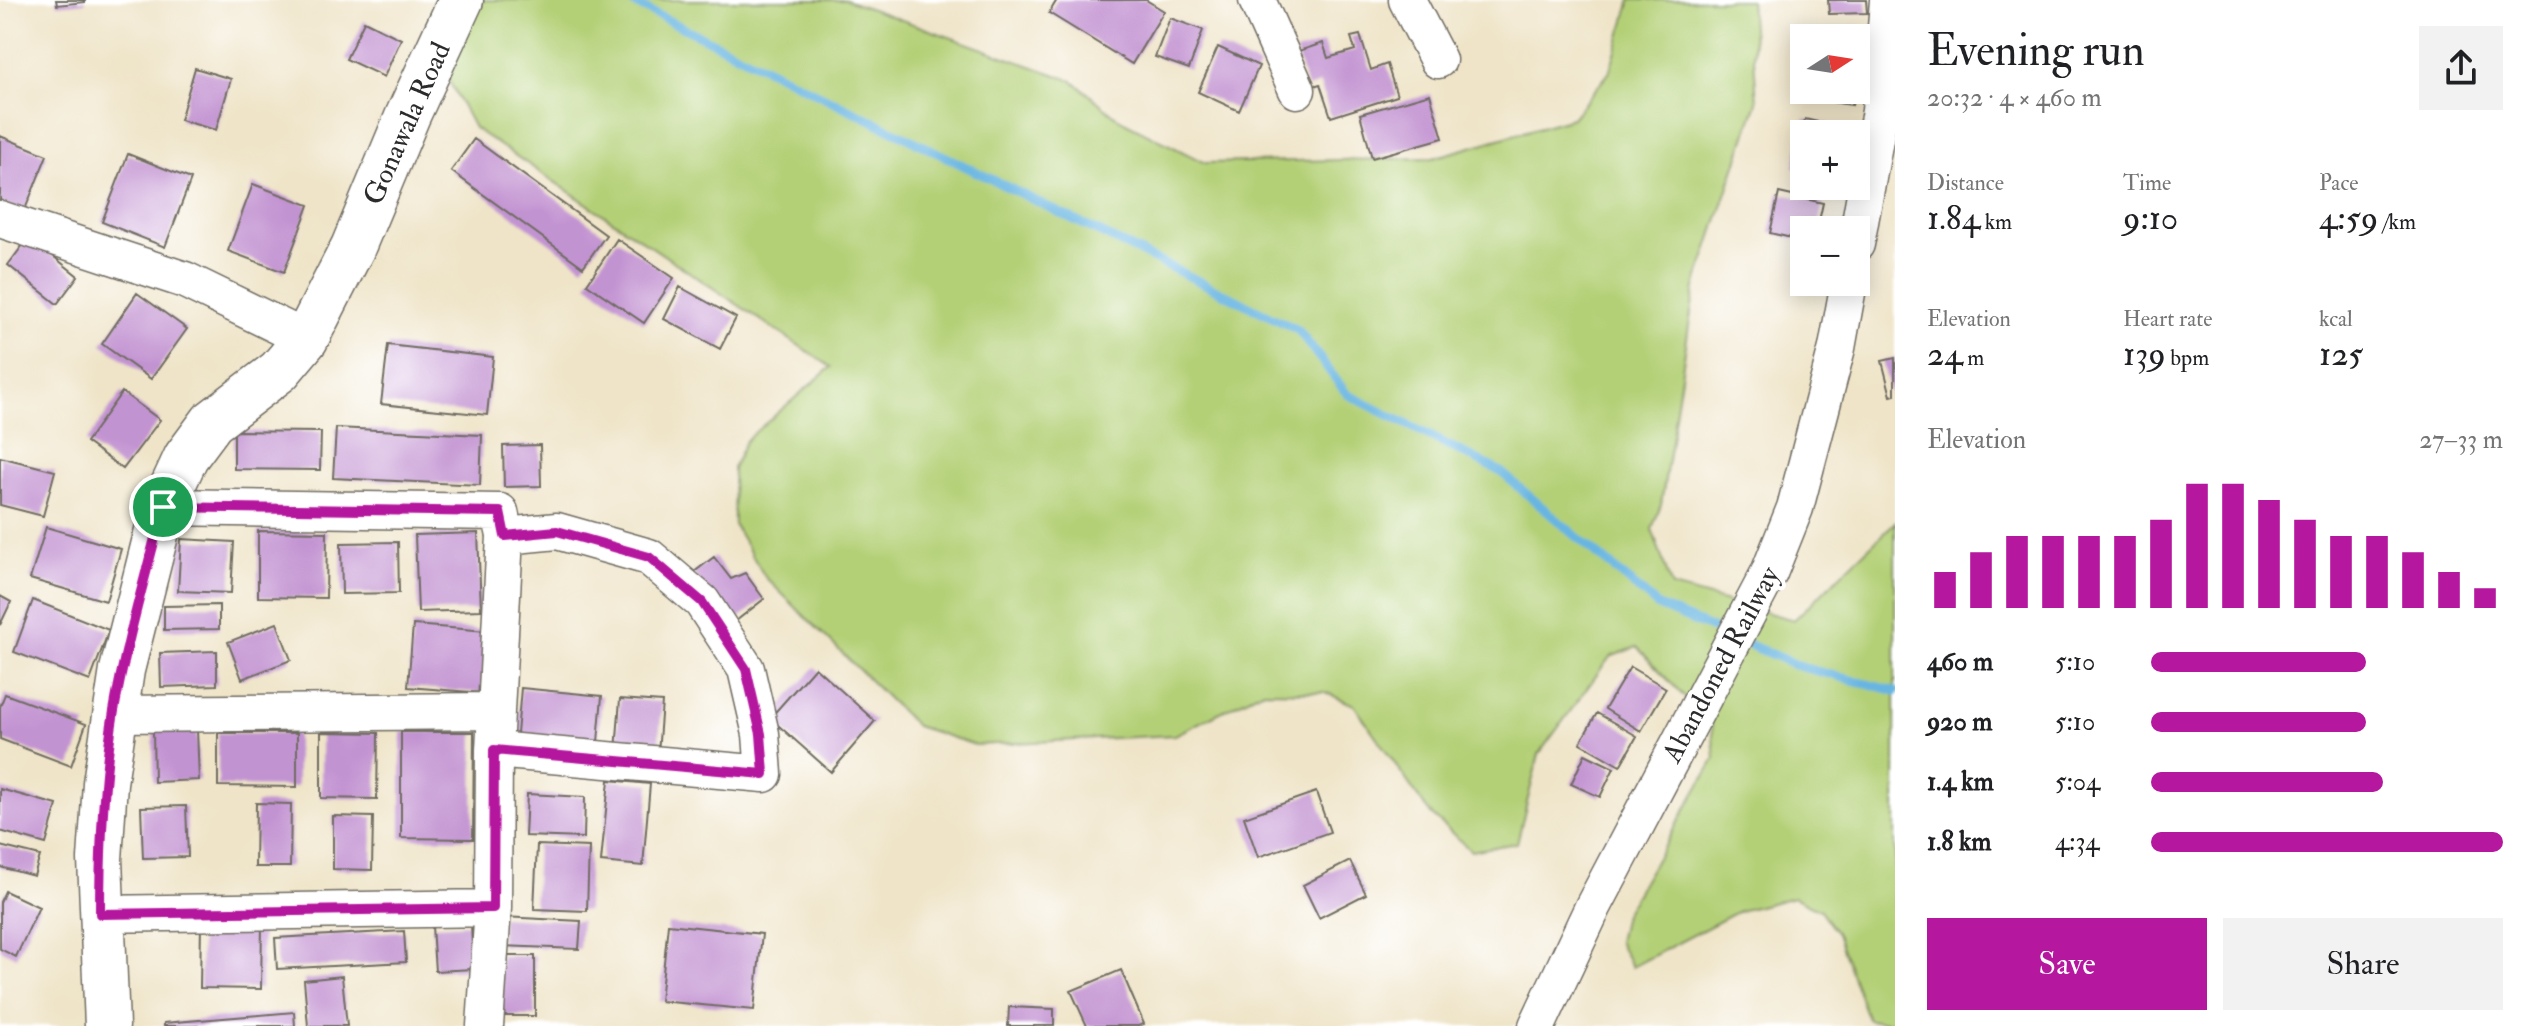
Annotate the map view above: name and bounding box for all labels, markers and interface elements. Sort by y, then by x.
north arrow [1790,24,1870,104]
map controls [1790,24,1870,296]
text: Evening run [1927,24,2145,79]
button: share [2419,26,2503,110]
street label: Gonawala Road [356,37,459,210]
text: 20:32 · 4 × 460 m [1927,82,2102,114]
button: + [1790,120,1870,200]
text: Distance [1927,169,2004,197]
text: Time [2123,169,2171,197]
text: Pace [2319,169,2358,197]
text: 1.84 [1927,197,1980,240]
text: 9:10 [2123,197,2178,240]
text: 4:59 [2319,197,2378,240]
text: km [1980,208,2012,236]
text: /km [2378,208,2416,236]
button: − [1790,216,1870,296]
text: Elevation [1927,305,2011,333]
text: Heart rate [2123,305,2213,333]
text: kcal [2319,305,2353,333]
text: 24 [1927,333,1963,376]
text: 139 [2123,333,2166,376]
text: 125 [2319,333,2363,376]
text: m [1963,344,1984,372]
text: bpm [2166,344,2209,372]
text: Elevation [1927,424,2026,456]
text: 27–33 m [2419,424,2503,456]
pin [129,473,197,541]
icon: arrive [141,485,185,529]
street label: Abandoned Railway [1654,560,1788,770]
text: 460 m [1927,646,1993,678]
text: 5:10 [2055,646,2095,678]
text: 920 m [1927,706,1992,738]
text: 5:10 [2055,706,2095,738]
text: 1.4 km [1927,766,1994,798]
text: 5:04 [2055,766,2100,798]
text: 1.8 km [1927,826,1992,858]
text: 4:34 [2055,826,2099,858]
button: Save [1927,918,2207,1010]
button: Share [2223,918,2503,1010]

